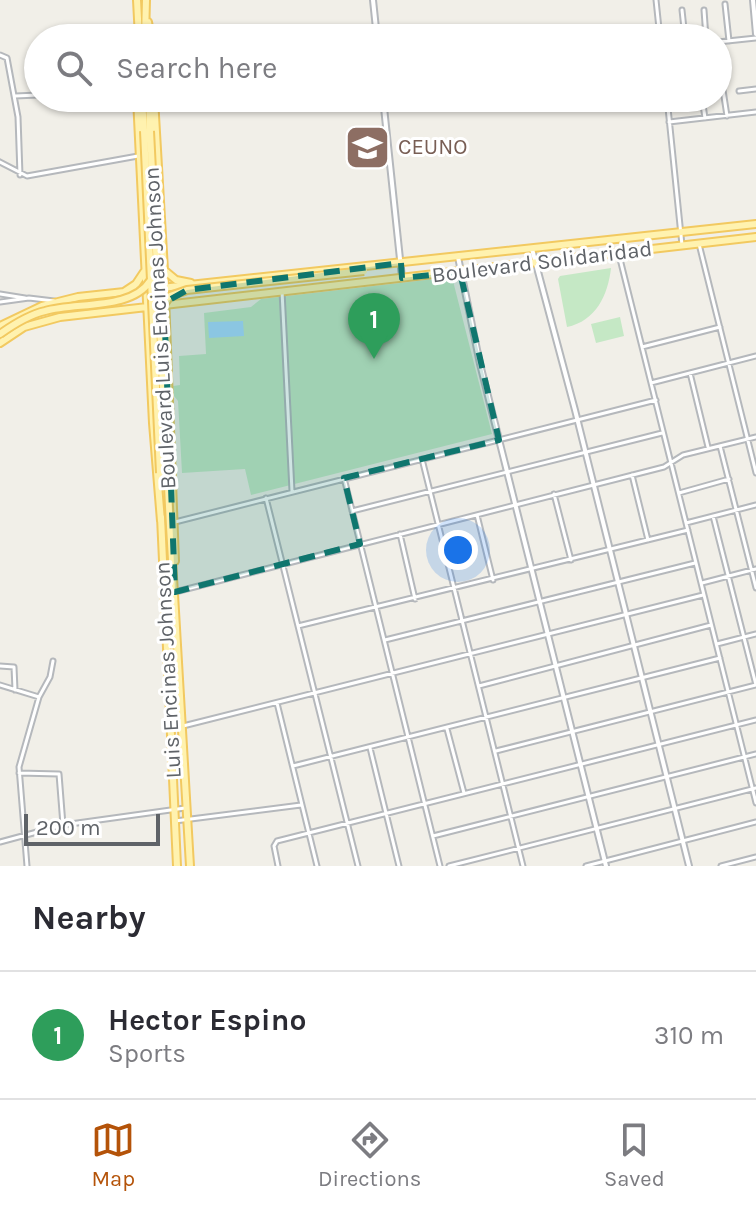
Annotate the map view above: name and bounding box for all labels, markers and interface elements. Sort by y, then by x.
search box [24,24,732,112]
icon: search [52,46,96,90]
text: Search here [116,50,277,86]
school or university icon: CEUNO [343,123,391,171]
place label: CEUNO [398,134,467,160]
street label: Boulevard Luis Encinas Johnson [139,166,181,490]
street label: Boulevard Solidaridad [430,236,654,288]
pin: 1 [348,293,400,359]
your location [438,530,478,570]
street label: Luis Encinas Johnson [149,561,187,779]
scale bar [24,810,160,846]
text: 200 m [36,815,101,841]
text: Nearby [32,898,146,938]
text: Hector Espino [108,1002,306,1038]
text: 1 [53,1020,63,1051]
text: 310 m [654,1020,724,1051]
text: Sports [108,1038,186,1069]
tab: Map [91,1118,135,1192]
tab: Directions [318,1118,421,1192]
tab: Saved [604,1118,665,1192]

